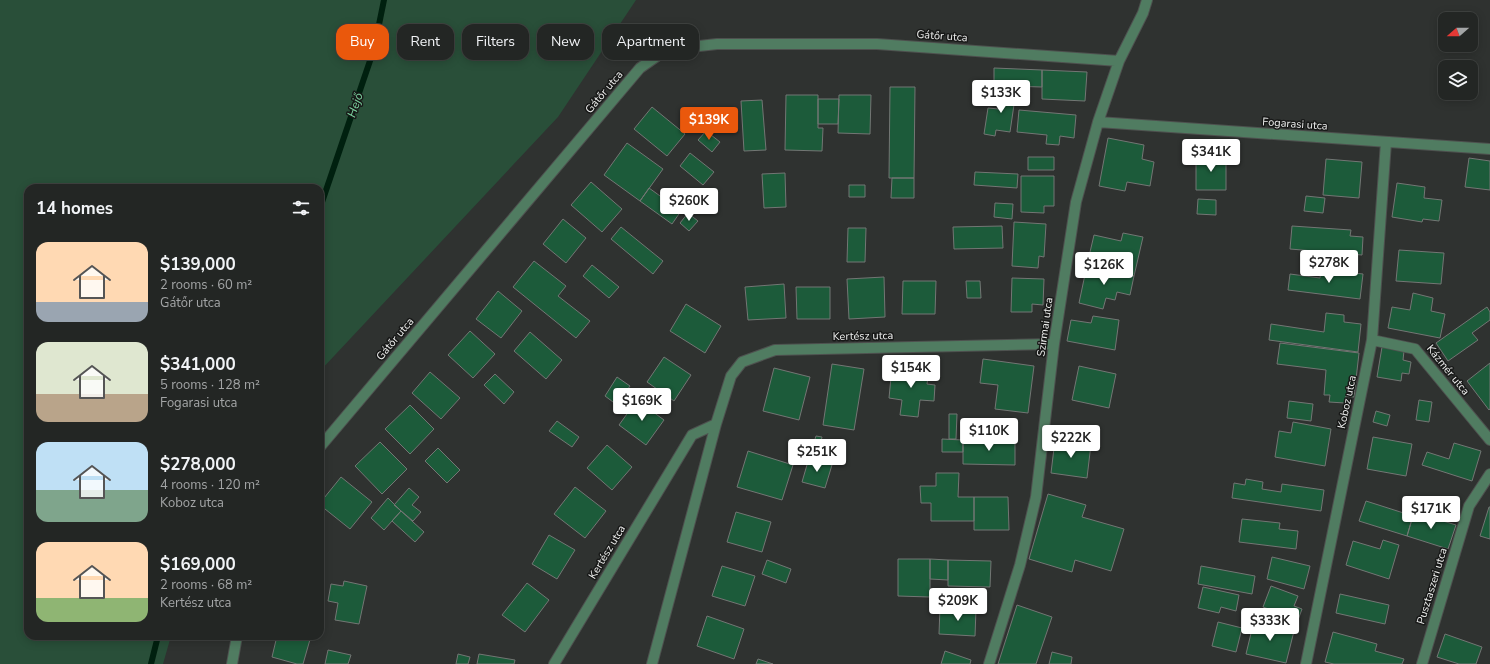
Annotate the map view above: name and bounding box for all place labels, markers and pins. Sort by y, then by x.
pin: $133K [973,80,1029,114]
pin: $139K [681,107,737,141]
pin: $341K [1183,139,1239,173]
pin: $260K [661,188,717,222]
pin: $278K [1301,250,1357,284]
pin: $126K [1076,252,1132,286]
pin: $154K [883,355,939,389]
pin: $169K [614,388,670,422]
pin: $110K [961,418,1017,452]
pin: $222K [1043,425,1099,459]
pin: $251K [789,439,845,473]
pin: $171K [1403,496,1459,530]
pin: $209K [930,588,986,622]
pin: $333K [1242,608,1298,642]

